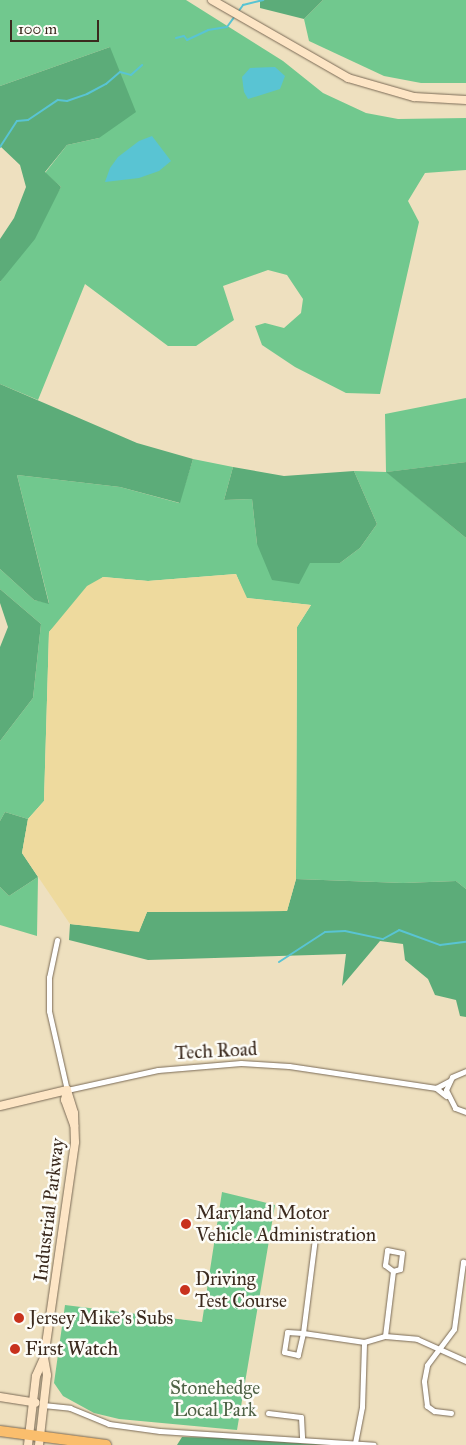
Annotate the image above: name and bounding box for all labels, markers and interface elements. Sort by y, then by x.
scale bar [12,10,101,42]
text: 100 m [18,20,57,38]
street label: Tech Road [174,1037,258,1065]
street label: Industrial Parkway [29,1137,69,1283]
place label: Maryland Motor Vehicle Administration [196,1202,376,1246]
marker: Maryland Motor Vehicle Administration [180,1218,192,1230]
place label: Driving Test Course [195,1268,287,1312]
marker: Driving Test Course [179,1284,191,1296]
place label: Jersey Mike's Subs [29,1307,173,1329]
marker: Jersey Mike's Subs [13,1312,25,1324]
place label: First Watch [25,1338,118,1360]
marker: First Watch [9,1343,21,1355]
park label: Stonehedge Local Park [170,1377,260,1421]

